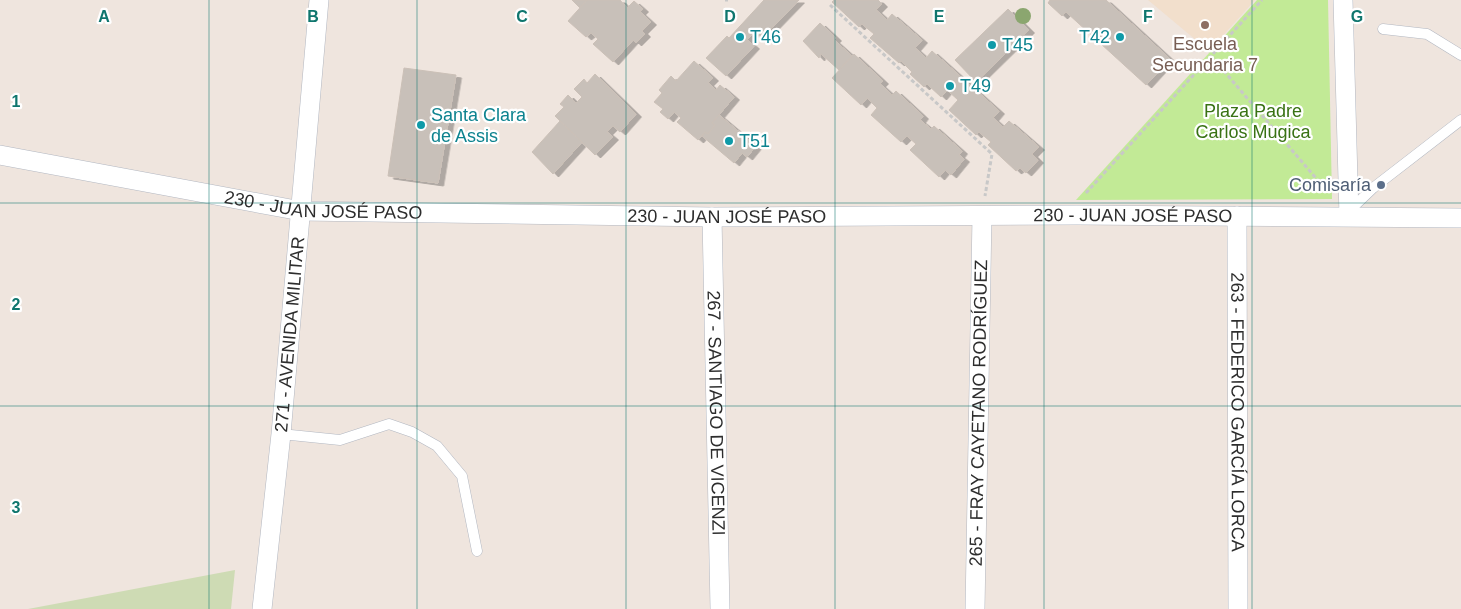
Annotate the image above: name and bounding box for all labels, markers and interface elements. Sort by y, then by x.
text: A [98,8,110,25]
text: B [307,8,319,25]
text: C [516,8,528,25]
text: D [724,8,736,25]
text: E [934,8,945,25]
text: F [1143,8,1153,25]
text: G [1351,8,1363,25]
marker: Escuela Secundaria 7 [1199,19,1211,31]
place label: T46 [750,27,781,47]
place label: T42 [1079,27,1110,47]
marker: T46 [734,31,746,43]
marker: T42 [1114,31,1126,43]
place label: Escuela Secundaria 7 [1152,34,1258,75]
place label: T45 [1002,35,1033,55]
marker: T45 [986,39,998,51]
place label: T49 [960,76,991,96]
marker: T49 [944,80,956,92]
text: 1 [12,93,21,110]
park label: Plaza Padre Carlos Mugica [1195,101,1312,142]
place label: Santa Clara de Assis [431,105,527,146]
marker: Santa Clara de Assis [415,119,427,131]
place label: T51 [739,131,770,151]
marker: T51 [723,135,735,147]
place label: Comisaría [1289,175,1372,195]
marker: Comisaría [1375,179,1387,191]
street label: 230 - JUAN JOSÉ PASO [223,187,422,223]
street label: 230 - JUAN JOSÉ PASO [1033,205,1232,226]
street label: 230 - JUAN JOSÉ PASO [627,206,826,227]
street label: 271 - AVENIDA MILITAR [271,236,308,433]
street label: 265 - FRAY CAYETANO RODRÍGUEZ [966,259,991,567]
street label: 263 - FEDERICO GARCÍA LORCA [1227,272,1248,552]
street label: 267 - SANTIAGO DE VICENZI [703,290,728,536]
text: 2 [12,296,21,313]
text: 3 [12,499,21,516]

